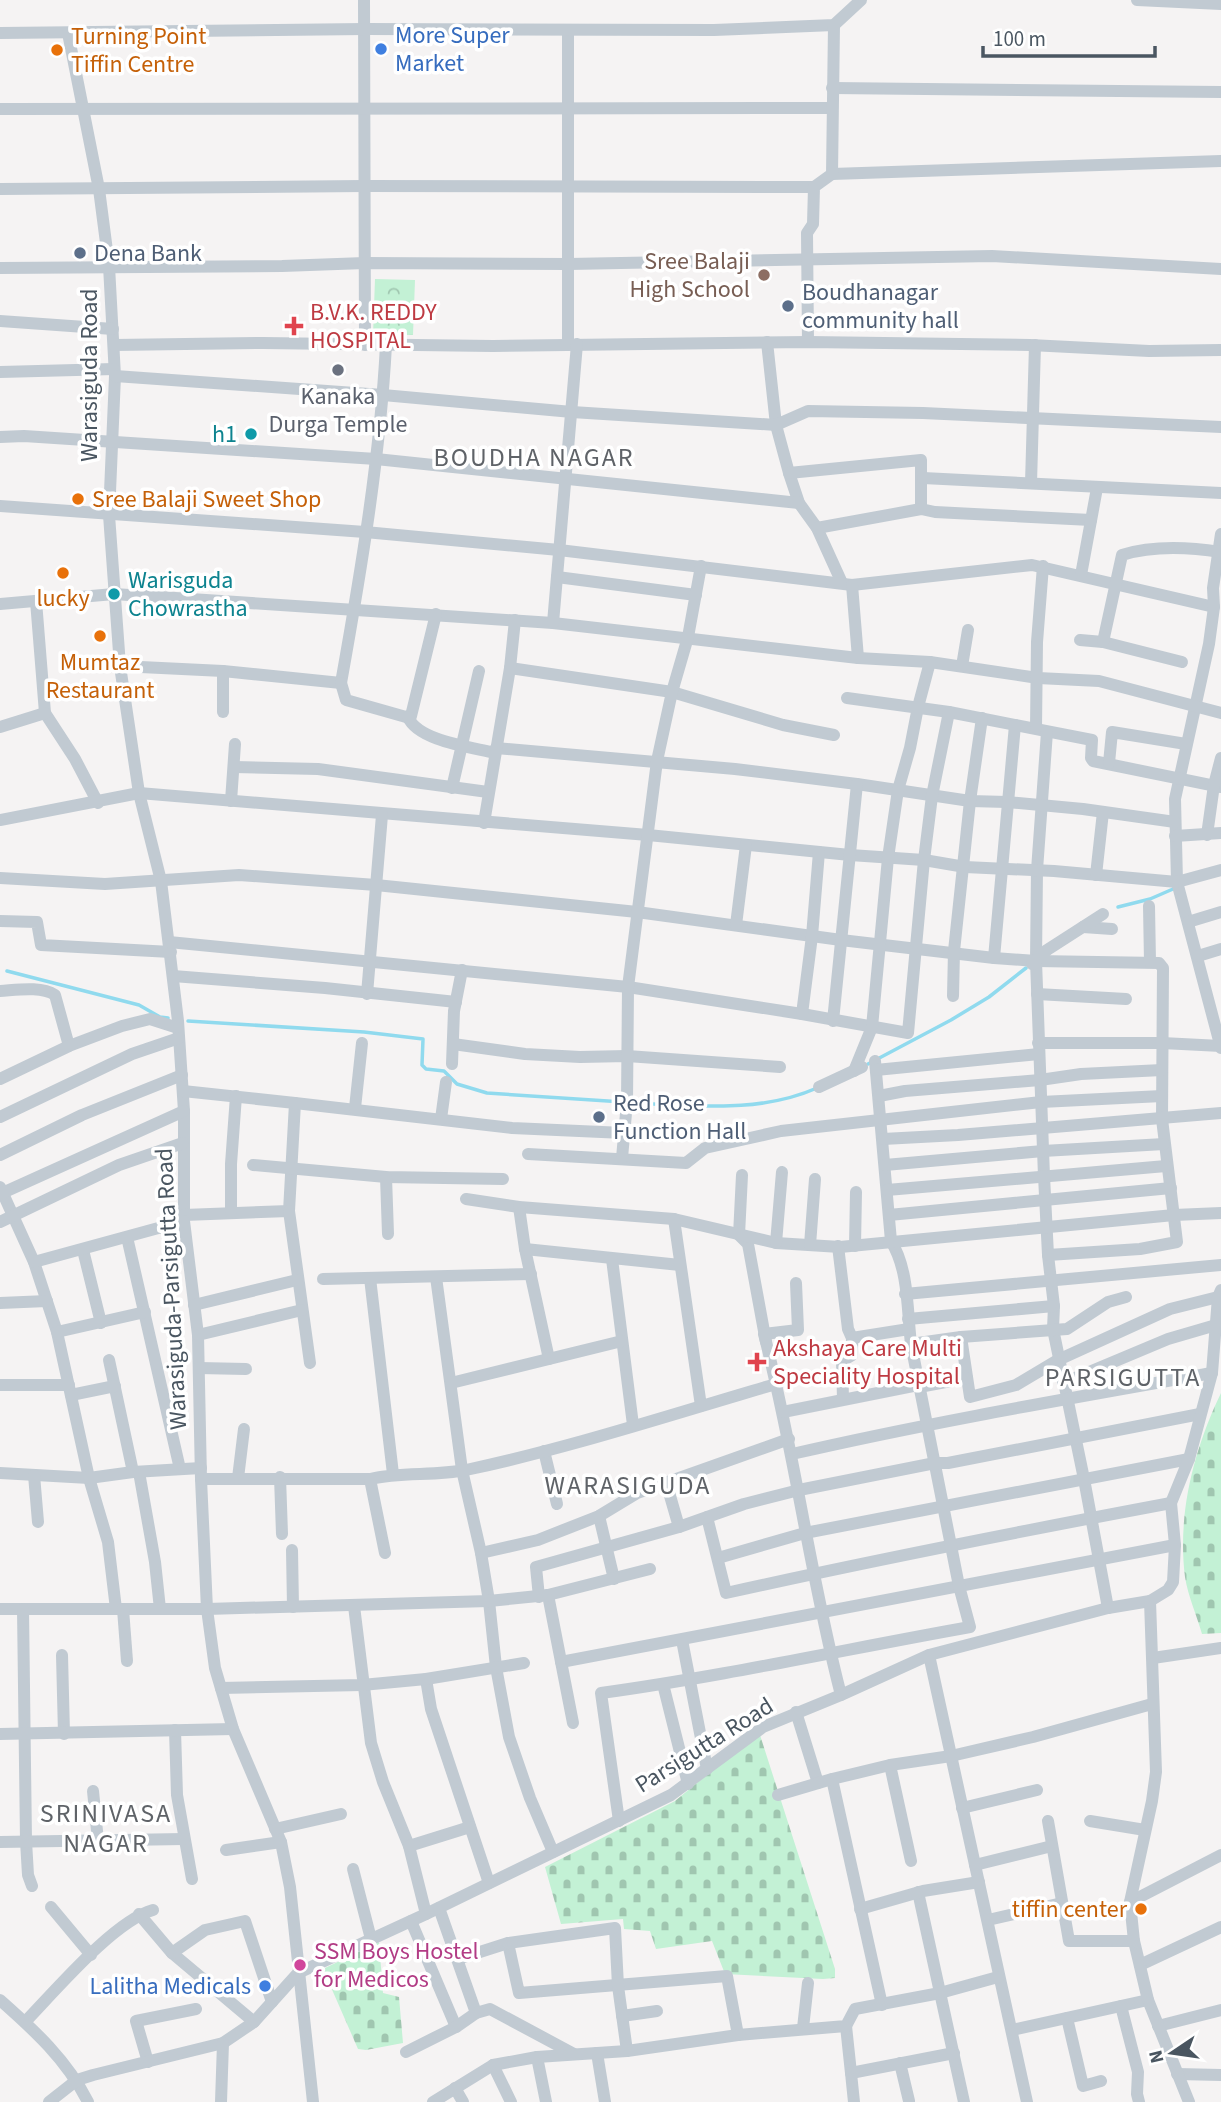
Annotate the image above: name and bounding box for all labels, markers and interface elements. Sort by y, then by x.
scale bar [983,14,1154,58]
place label: More Super Market [395,18,510,81]
place label: Turning Point Tiffin Centre [71,19,206,82]
text: 100 m [993,24,1046,54]
marker: More Super Market [373,41,389,57]
marker: Turning Point Tiffin Centre [49,42,65,58]
place label: Dena Bank [94,236,202,271]
place label: Sree Balaji High School [630,244,750,307]
marker: Dena Bank [72,245,88,261]
marker: Sree Balaji High School [756,267,772,283]
place label: Boudhanagar community hall [802,275,959,338]
street label: Warasiguda Road [72,288,107,462]
place label: B.V.K. REDDY HOSPITAL [310,295,437,358]
marker: Boudhanagar community hall [780,298,796,314]
marker: B.V.K. REDDY HOSPITAL [284,316,304,336]
marker: Kanaka Durga Temple [330,362,346,378]
place label: Kanaka Durga Temple [269,379,407,442]
place label: h1 [212,417,237,452]
marker: h1 [243,426,259,442]
district label: BOUDHA NAGAR [433,439,635,476]
place label: Sree Balaji Sweet Shop [92,482,321,517]
marker: Sree Balaji Sweet Shop [70,491,86,507]
place label: Warisguda Chowrastha [128,563,248,626]
marker: lucky [55,565,71,581]
place label: lucky [36,581,90,616]
marker: Warisguda Chowrastha [106,586,122,602]
marker: Mumtaz Restaurant [92,628,108,644]
place label: Mumtaz Restaurant [46,645,154,708]
place label: Red Rose Function Hall [613,1086,746,1149]
marker: Red Rose Function Hall [591,1109,607,1125]
street label: Warasiguda-Parsigutta Road [147,1147,196,1431]
place label: Akshaya Care Multi Speciality Hospital [773,1331,962,1394]
marker: Akshaya Care Multi Speciality Hospital [747,1352,767,1372]
district label: PARSIGUTTA [1045,1359,1201,1396]
district label: WARASIGUDA [545,1467,711,1504]
street label: Parsigutta Road [628,1689,780,1802]
district label: SRINIVASA NAGAR [40,1795,172,1862]
place label: tiffin center [1012,1892,1128,1927]
marker: tiffin center [1133,1901,1149,1917]
place label: SSM Boys Hostel for Medicos [314,1934,479,1997]
marker: SSM Boys Hostel for Medicos [292,1957,308,1973]
place label: Lalitha Medicals [90,1969,251,2004]
marker: Lalitha Medicals [257,1978,273,1994]
north arrow [1137,2018,1207,2088]
text: N [1142,2047,1171,2066]

